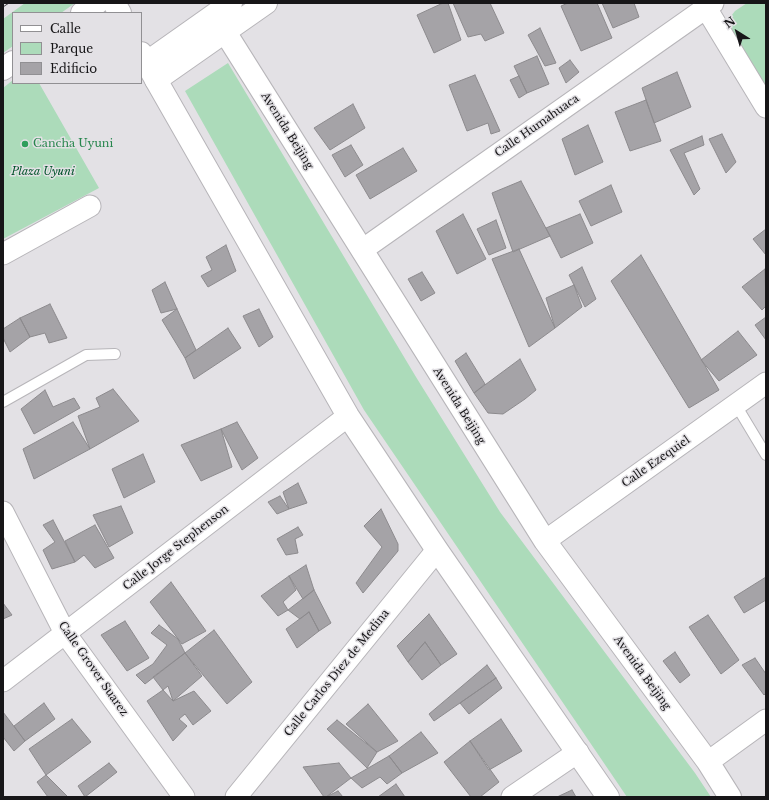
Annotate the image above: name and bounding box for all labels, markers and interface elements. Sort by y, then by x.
legend [12,12,142,84]
north arrow [717,12,757,52]
text: N [721,14,738,31]
text: Calle [50,21,81,36]
text: Parque [50,41,93,56]
text: Edificio [50,61,97,76]
street label: Avenida Beijing [258,90,316,172]
street label: Calle Humahuaca [492,92,582,160]
place label: Cancha Uyuni [33,137,113,151]
marker: Cancha Uyuni [20,139,30,149]
park label: Plaza Uyuni [11,165,75,179]
street label: Avenida Beijing [430,365,488,447]
street label: Calle Ezequiel [619,434,693,490]
street label: Calle Jorge Stephenson [121,503,231,593]
street label: Calle Carlos Diez de Medina [282,607,392,739]
street label: Calle Grover Suarez [55,619,131,719]
street label: Avenida Beijing [611,633,673,713]

